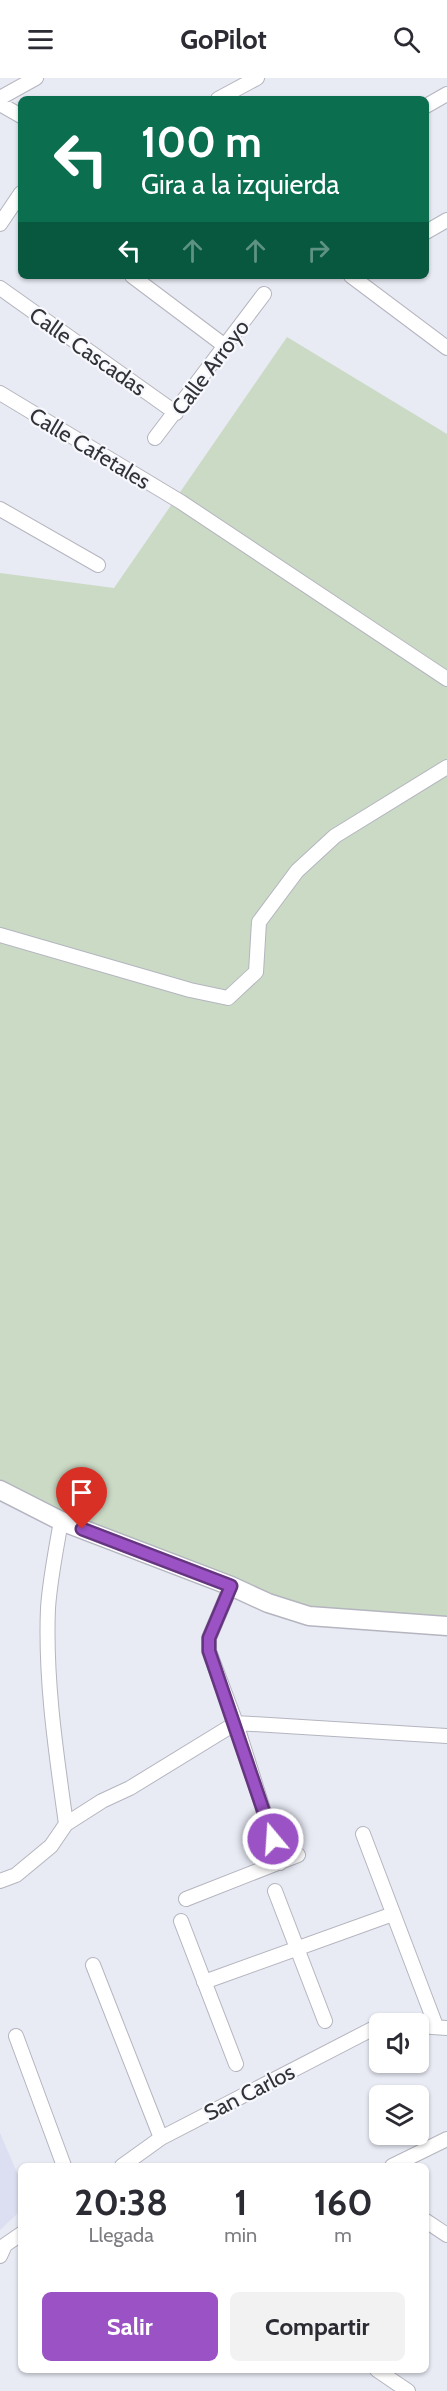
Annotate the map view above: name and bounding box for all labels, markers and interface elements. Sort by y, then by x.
icon: menu [24,23,57,56]
text: GoPilot [180,23,267,56]
icon: search [390,23,423,56]
text: 100 m [141,116,262,168]
icon: left [42,120,120,198]
text: Gira a la izquierda [141,168,340,201]
icon: left [113,234,146,267]
icon: ahead [176,234,209,267]
icon: ahead [239,234,272,267]
icon: right [302,234,335,267]
street label: Calle Cascadas [24,301,151,402]
street label: Calle Arroyo [166,314,255,420]
street label: Calle Cafetales [24,402,155,495]
pin [56,1467,107,1529]
icon: arrive [65,1476,98,1509]
position arrow [241,1807,305,1871]
map controls [369,2013,429,2145]
button: sound [369,2013,429,2073]
street label: San Carlos [199,2058,299,2127]
button: layers [369,2085,429,2145]
text: 20:38 [74,2180,168,2224]
text: 1 [234,2180,247,2224]
text: 160 [314,2180,373,2224]
text: Llegada [89,2223,154,2247]
text: min [224,2223,257,2247]
text: m [334,2223,352,2247]
button: Salir [42,2292,218,2361]
button: Compartir [230,2292,405,2361]

